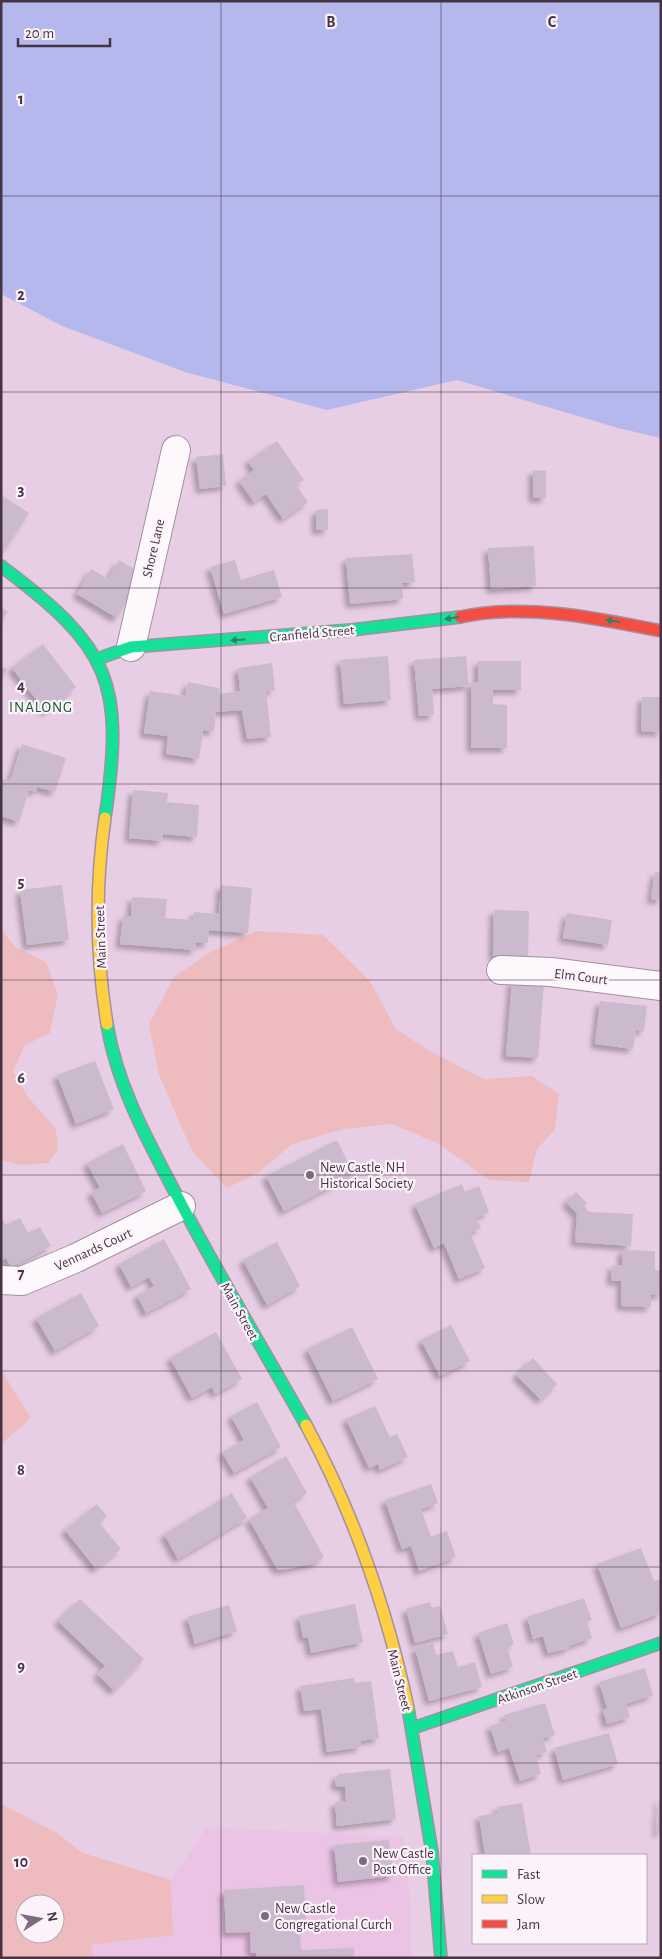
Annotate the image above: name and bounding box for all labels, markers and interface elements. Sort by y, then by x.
text: B [326,14,336,30]
text: C [548,14,557,30]
scale bar [18,15,110,47]
text: 20 m [25,26,54,41]
text: 1 [18,91,24,107]
text: 2 [17,287,25,303]
text: 3 [18,482,25,498]
street label: Shore Lane [140,518,167,579]
one-way arrow [443,615,459,623]
one-way arrow [605,617,621,625]
street label: Cranfield Street [269,623,356,645]
one-way arrow [230,637,246,645]
text: 4 [17,678,25,694]
district label: INALONG [9,700,73,715]
text: 5 [18,874,25,890]
street label: Main Street [93,905,109,969]
street label: Elm Court [553,967,609,987]
text: 6 [17,1070,25,1086]
place label: New Castle, NH Historical Society [320,1161,413,1191]
marker: New Castle, NH Historical Society [304,1169,316,1181]
street label: Vennards Court [53,1226,135,1274]
text: 7 [18,1266,25,1282]
street label: Main Street [218,1280,261,1343]
text: 8 [17,1462,25,1478]
street label: Main Street [385,1648,414,1713]
text: 9 [17,1658,25,1674]
street label: Atkinson Street [495,1667,580,1707]
place label: New Castle Post Office [373,1847,434,1877]
text: 10 [14,1854,28,1870]
legend [472,1854,647,1944]
marker: New Castle Post Office [357,1855,369,1867]
text: Fast [517,1867,541,1882]
text: Slow [517,1892,545,1907]
north arrow [15,1894,65,1944]
place label: New Castle Congregational Curch [275,1902,392,1932]
marker: New Castle Congregational Curch [259,1910,271,1922]
text: N [44,1911,60,1923]
text: Jam [517,1917,540,1932]

